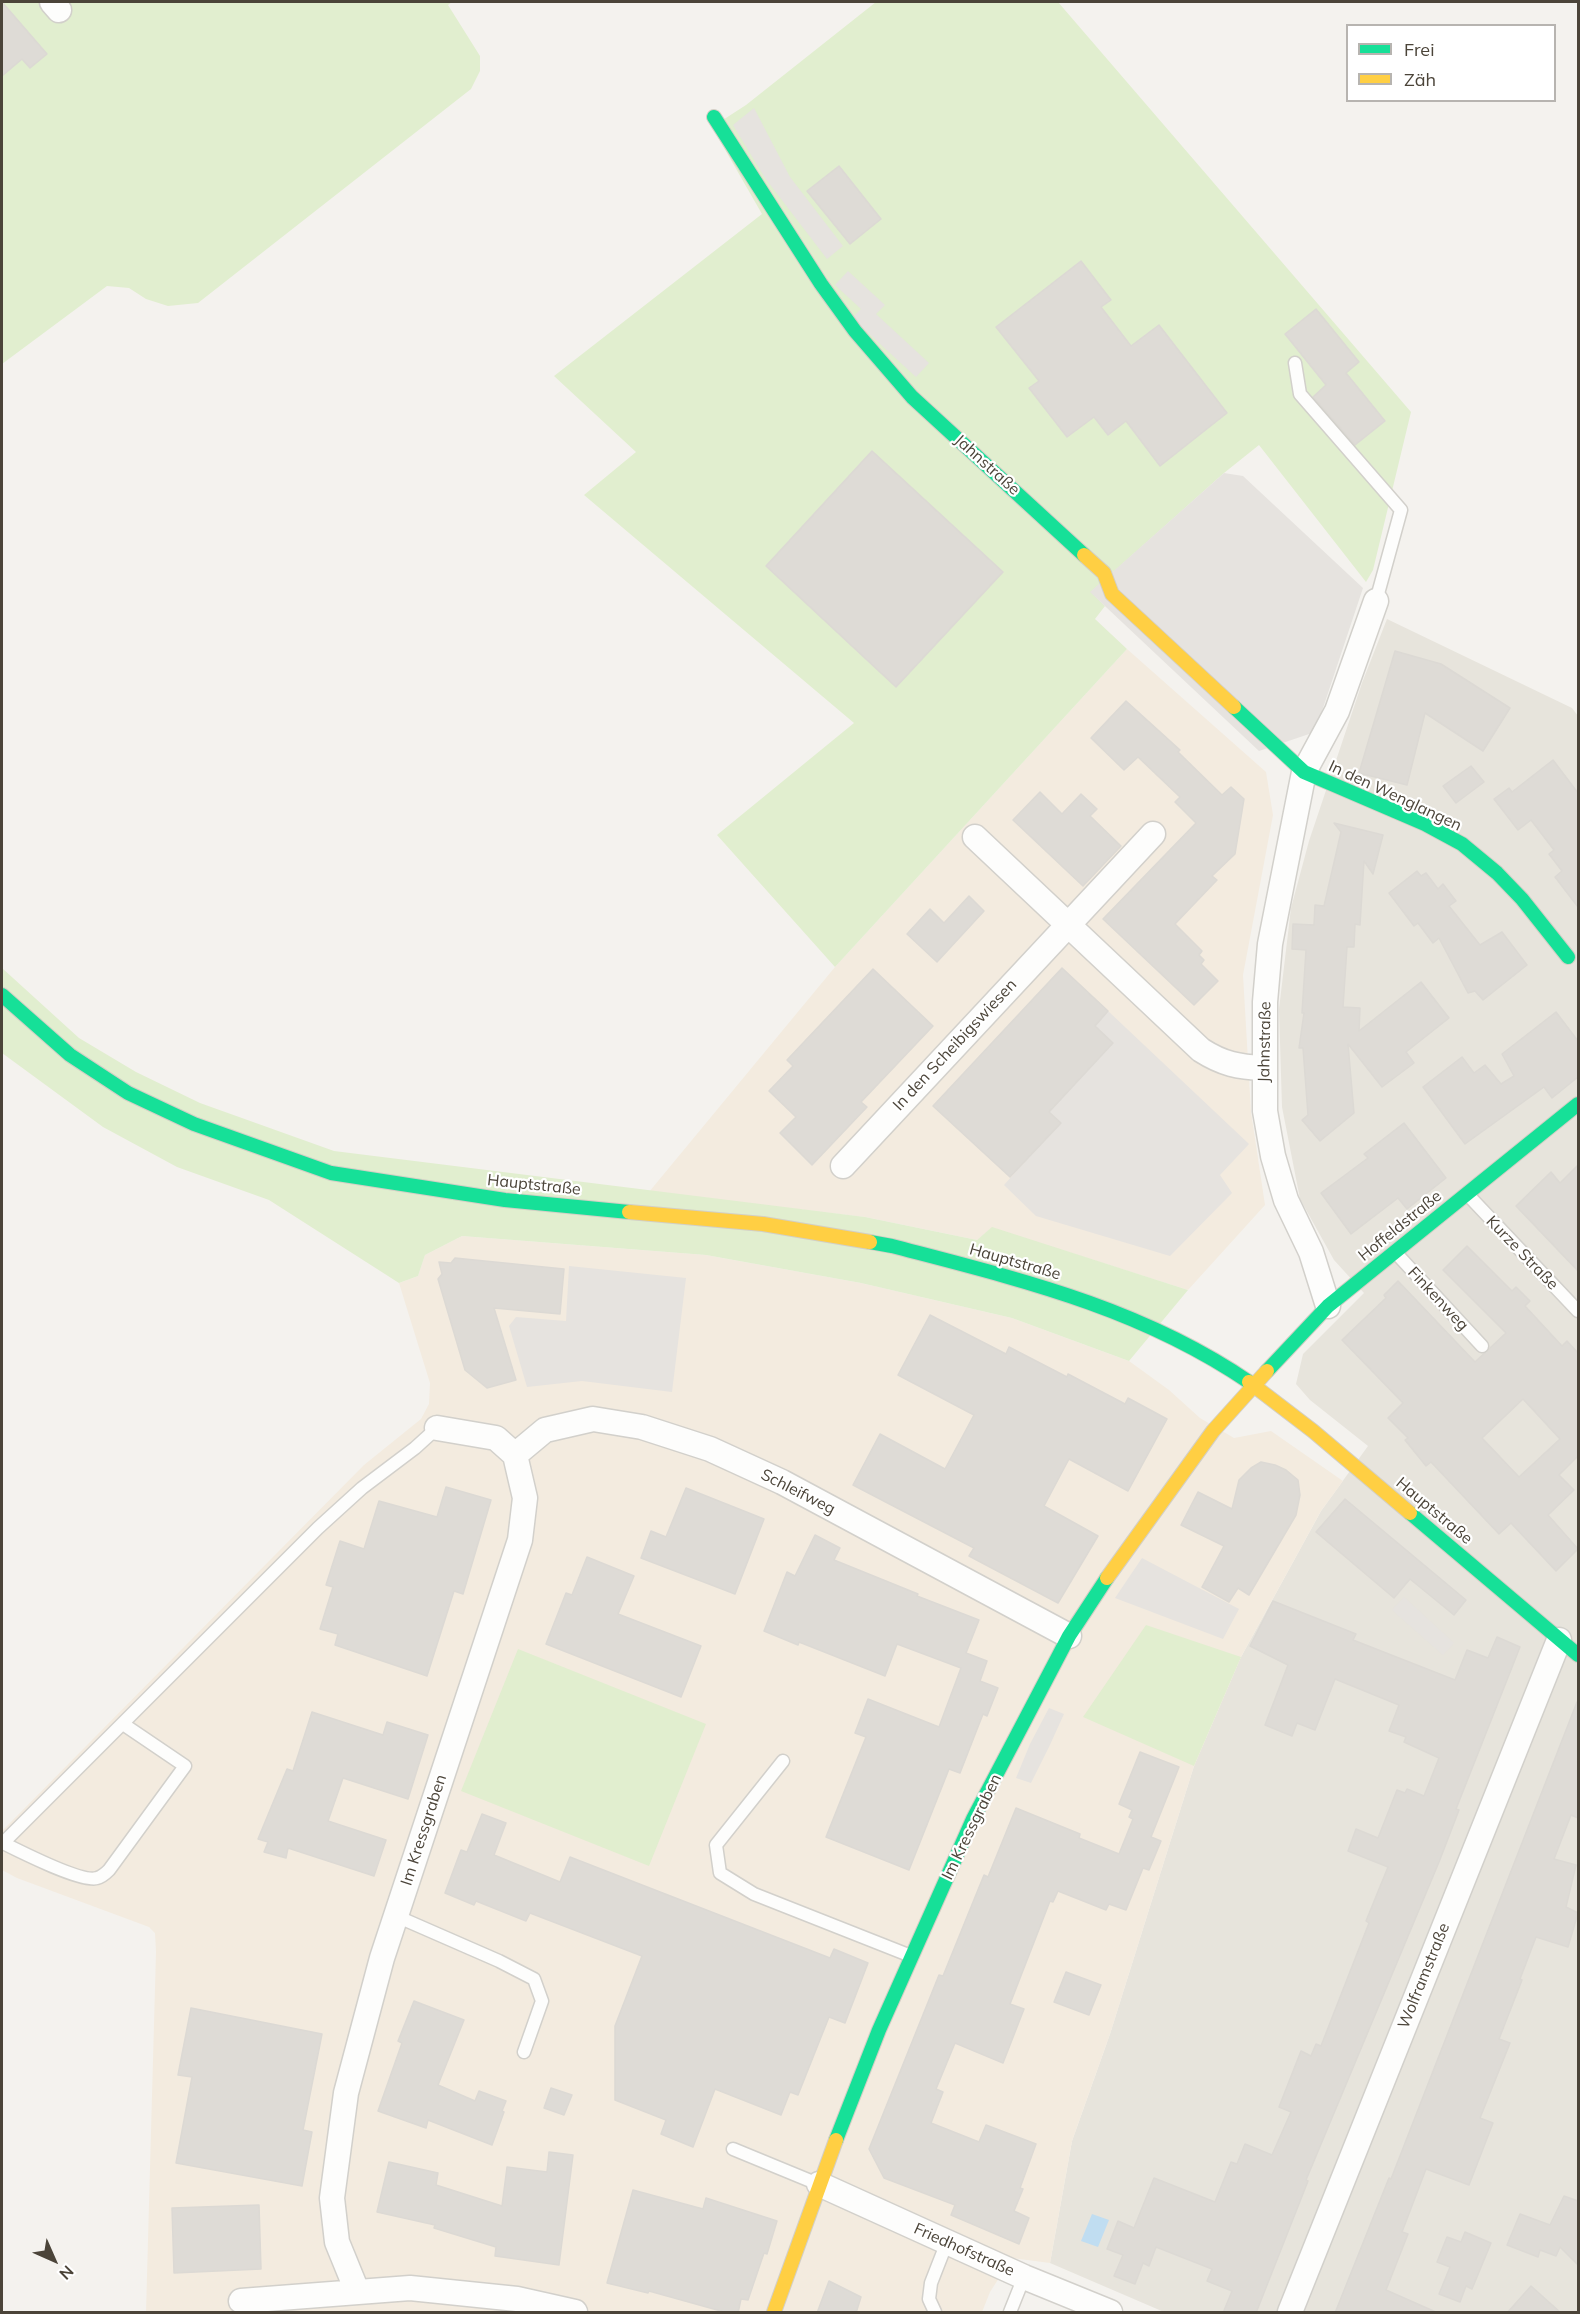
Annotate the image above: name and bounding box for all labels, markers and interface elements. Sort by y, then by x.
legend [1346,24,1556,102]
text: Frei [1404,38,1434,61]
text: Zäh [1404,68,1436,91]
street label: Jahnstraße [950,431,1024,499]
street label: In den Wenglangen [1325,757,1465,835]
street label: In den Scheibigswiesen [889,975,1021,1115]
street label: Jahnstraße [1255,1001,1275,1083]
street label: Hauptstraße [486,1171,582,1199]
street label: Hoffeldstraße [1355,1187,1445,1265]
street label: Kurze Straße [1482,1212,1562,1294]
street label: Hauptstraße [967,1240,1063,1284]
street label: Finkenweg [1404,1263,1472,1335]
street label: Schleifweg [758,1465,838,1519]
street label: Hauptstraße [1392,1473,1476,1549]
street label: Im Kressgraben [938,1771,1006,1883]
street label: Im Kressgraben [397,1772,451,1888]
street label: Wolframstraße [1394,1920,1454,2032]
street label: Friedhofstraße [911,2219,1017,2281]
north arrow [24,2230,84,2290]
text: N [55,2261,78,2284]

